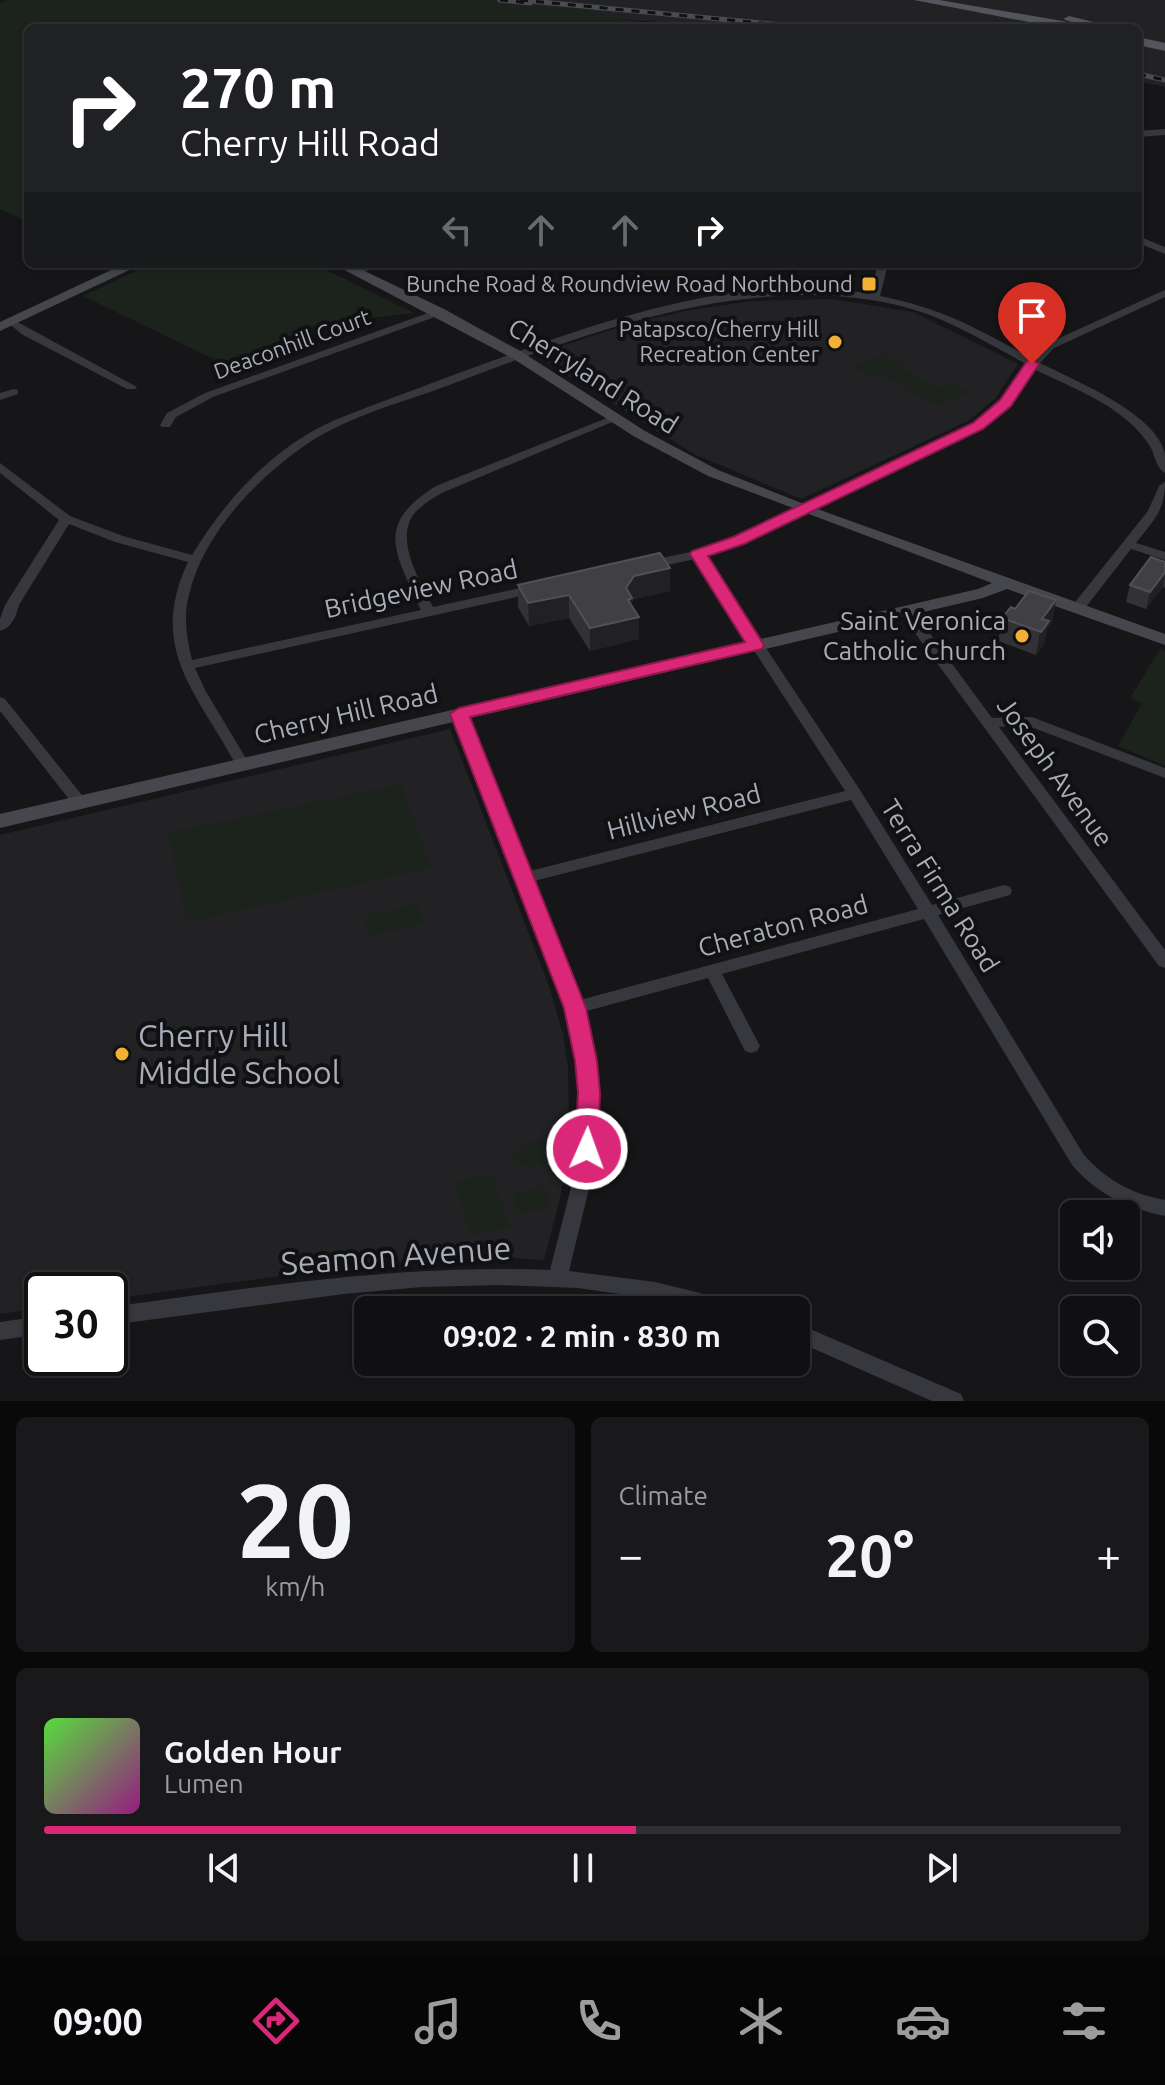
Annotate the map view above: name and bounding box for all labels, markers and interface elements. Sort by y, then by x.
icon: right [48,56,152,160]
text: 270 m [180,56,336,119]
text: Cherry Hill Road [180,122,440,163]
icon: left [435,208,479,252]
icon: ahead [519,208,563,252]
icon: ahead [603,208,647,252]
icon: right [687,208,731,252]
place label: Bunche Road & Roundview Road Northbound [406,271,853,296]
marker: Bunche Road & Roundview Road Northbound [860,275,878,293]
pin [998,282,1066,364]
icon: arrive [1010,294,1054,338]
street label: Deaconhill Court [210,303,374,383]
street label: Cherryland Road [503,312,683,439]
place label: Patapsco/Cherry Hill Recreation Center [619,316,820,366]
marker: Patapsco/Cherry Hill Recreation Center [826,333,844,351]
street label: Bridgeview Road [322,554,520,623]
place label: Saint Veronica Catholic Church [823,606,1006,665]
marker: Saint Veronica Catholic Church [1013,627,1031,645]
street label: Cherry Hill Road [251,678,441,749]
street label: Joseph Avenue [992,691,1119,852]
street label: Hillview Road [604,778,764,845]
street label: Terra Firma Road [876,794,1005,977]
street label: Cheraton Road [695,889,871,962]
place label: Cherry Hill Middle School [138,1017,340,1090]
marker: Cherry Hill Middle School [113,1045,131,1063]
position arrow [545,1107,629,1191]
map controls [1060,1200,1140,1376]
button: sound [1060,1200,1140,1280]
street label: Seamon Avenue [280,1229,512,1281]
speed limit sign: 30 [24,1272,128,1376]
button: search [1060,1296,1140,1376]
text: 09:02 · 2 min · 830 m [443,1319,721,1353]
text: 20 [237,1461,354,1578]
text: Climate [619,1481,708,1510]
text: 20° [825,1521,914,1588]
text: − [619,1530,643,1579]
text: + [1096,1530,1121,1579]
text: km/h [265,1572,325,1601]
text: Golden Hour [164,1735,342,1769]
text: Lumen [164,1769,244,1798]
icon: previous [202,1846,246,1890]
icon: pause [561,1846,605,1890]
icon: next [920,1846,964,1890]
icon: directions [248,1993,304,2049]
icon: music [410,1993,466,2049]
icon: phone [571,1993,627,2049]
icon: climate [733,1993,789,2049]
icon: car [895,1993,951,2049]
icon: filters [1056,1993,1112,2049]
text: 09:00 [53,2001,143,2042]

